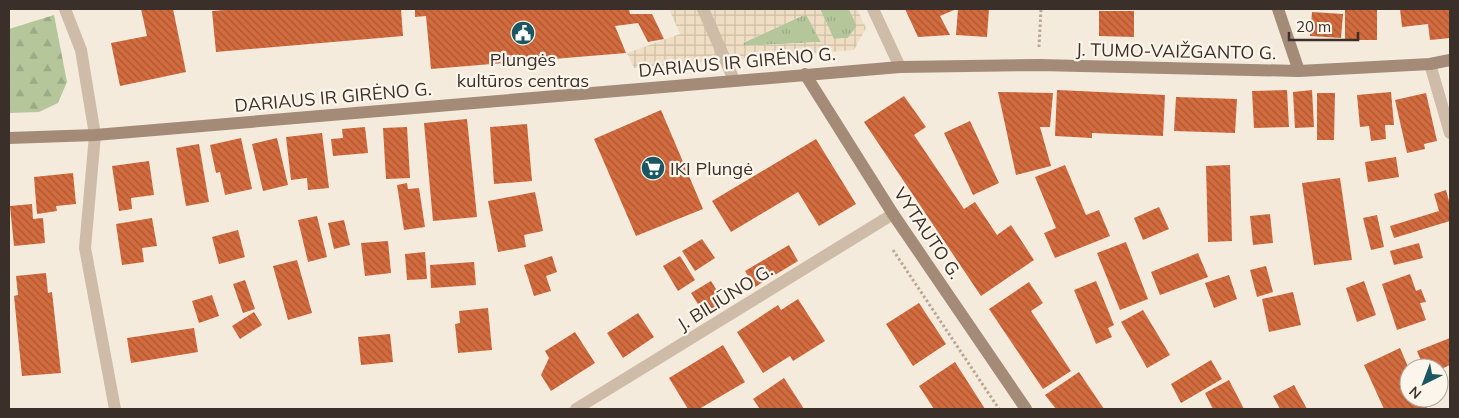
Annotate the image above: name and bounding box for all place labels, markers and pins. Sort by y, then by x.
public building icon: Plungės kultūros centras [510,20,536,46]
place label: Plungės kultūros centras [457,48,589,92]
supermarket icon: IKI Plungė [640,155,666,181]
place label: IKI Plungė [670,157,753,180]

